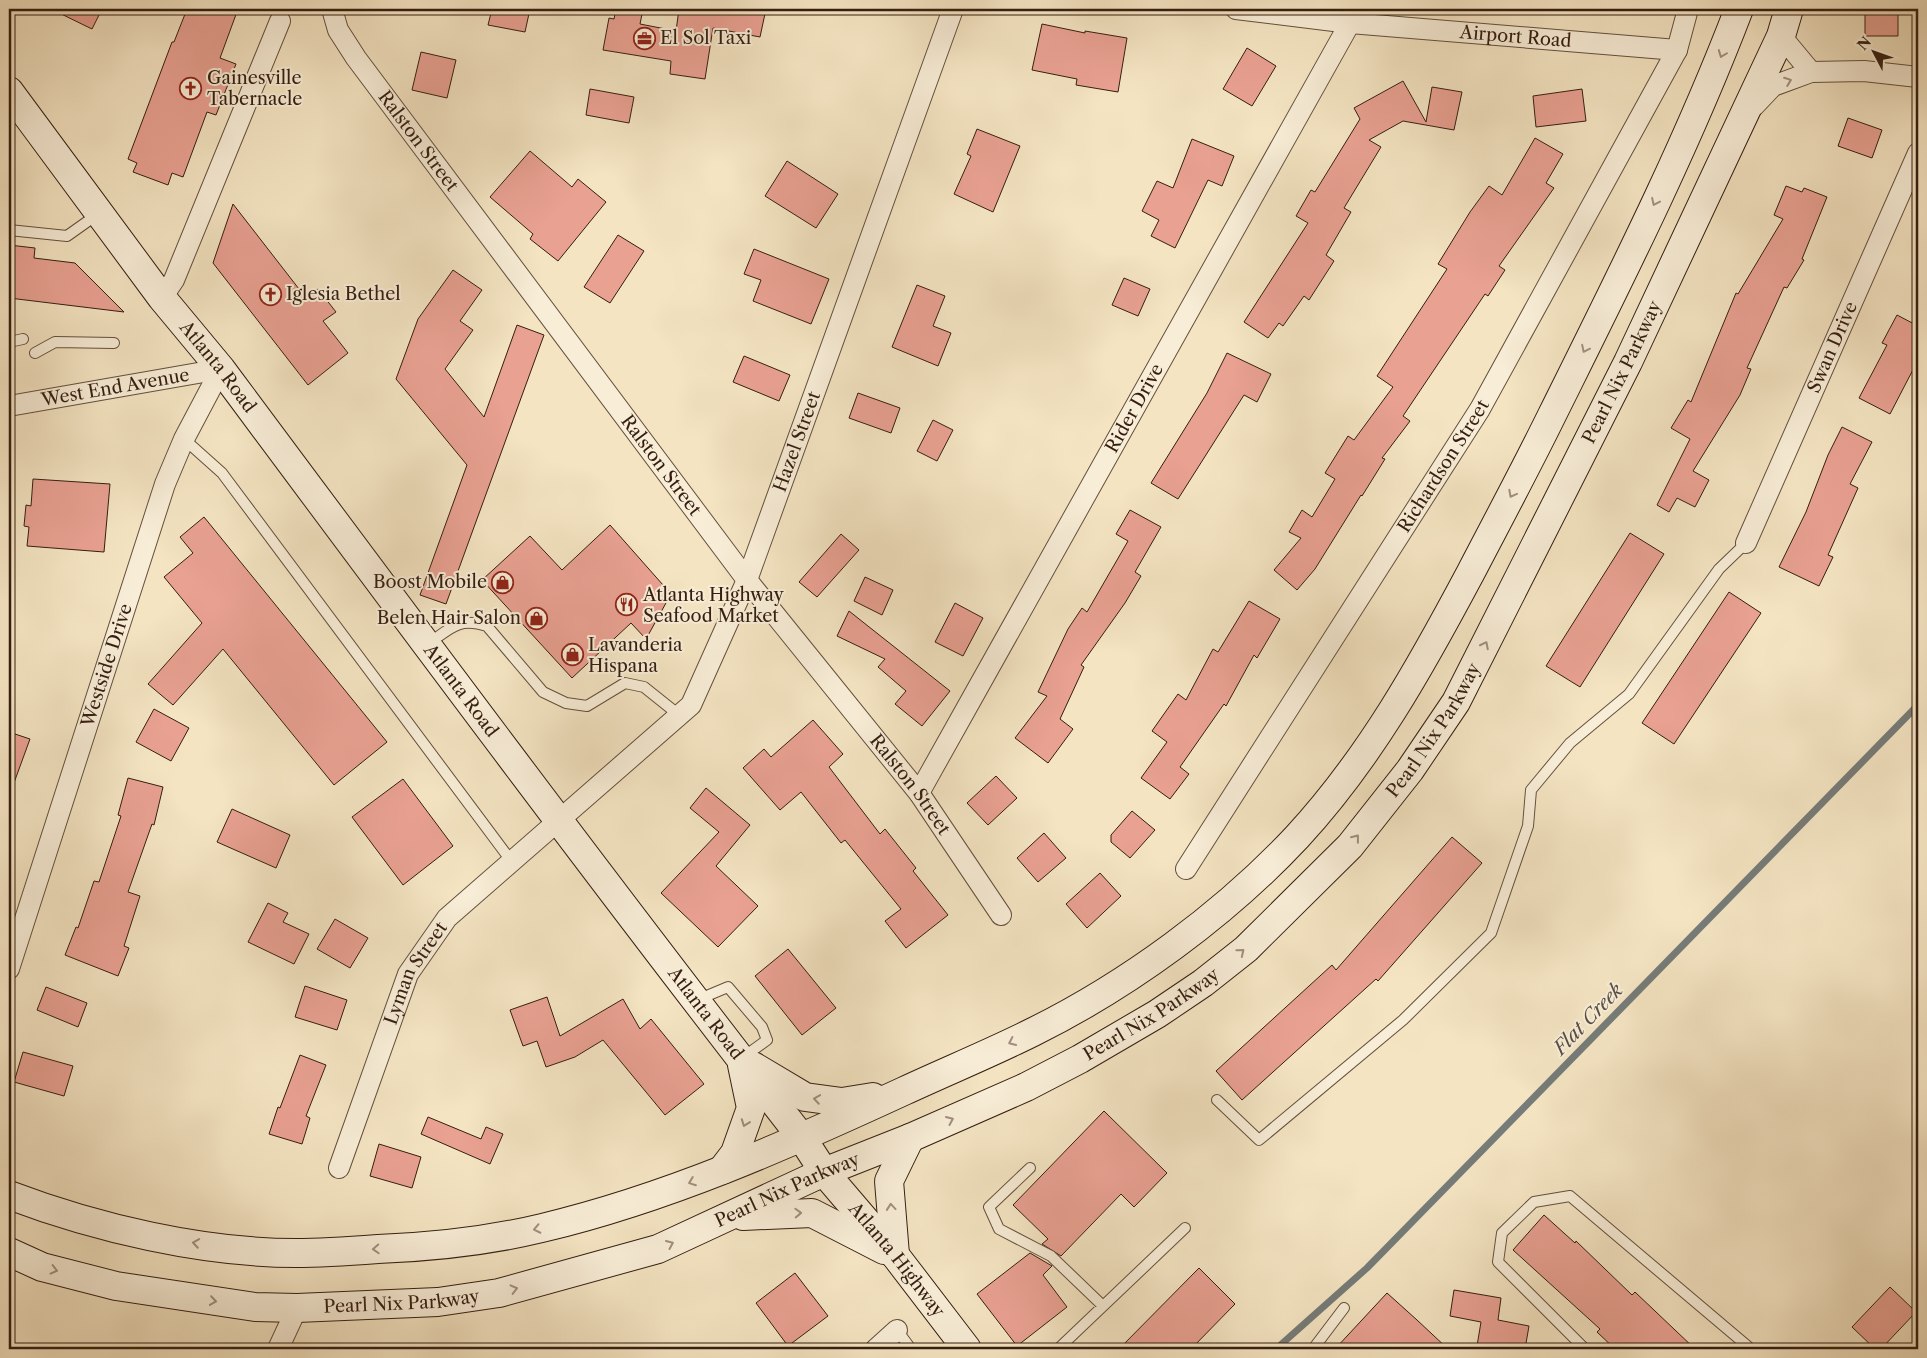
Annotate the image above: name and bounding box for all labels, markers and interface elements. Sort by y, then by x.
street label: Airport Road [1458,21,1572,52]
office icon: El Sol Taxi [632,26,656,50]
place label: El Sol Taxi [660,27,752,49]
north arrow [1850,28,1900,78]
text: N [1853,33,1875,54]
one-way arrow [1718,49,1728,58]
place label: Gainesville Tabernacle [207,67,302,110]
church icon: Gainesville Tabernacle [179,76,203,100]
one-way arrow [1783,77,1791,87]
street label: Ralston Street [373,86,464,196]
one-way arrow [1650,197,1661,206]
church icon: Iglesia Bethel [258,282,282,306]
place label: Iglesia Bethel [286,283,401,305]
street label: Pearl Nix Parkway [1578,296,1667,447]
street label: Swan Drive [1803,298,1862,396]
street label: Atlanta Road [174,316,261,417]
one-way arrow [1580,344,1591,353]
street label: Rider Drive [1101,360,1168,457]
street label: West End Avenue [39,364,191,411]
street label: Hazel Street [769,388,825,495]
street label: Richardson Street [1393,396,1494,537]
street label: Ralston Street [616,411,706,521]
one-way arrow [1508,489,1518,498]
shop icon: Boost Mobile [491,570,515,594]
place label: Boost Mobile [373,571,487,593]
place label: Atlanta Highway Seafood Market [642,584,785,627]
restaurant icon: Atlanta Highway Seafood Market [615,593,639,617]
street label: Westside Drive [76,601,137,731]
shop icon: Belen Hair Salon [525,606,549,630]
place label: Belen Hair Salon [377,607,521,629]
place label: Lavanderia Hispana [588,634,683,677]
street label: Atlanta Road [418,639,503,742]
one-way arrow [1479,641,1489,650]
shop icon: Lavanderia Hispana [560,643,584,667]
street label: Pearl Nix Parkway [1382,658,1485,802]
street label: Ralston Street [865,730,955,840]
one-way arrow [1351,834,1360,843]
street label: Lyman Street [380,917,452,1028]
one-way arrow [1236,949,1245,958]
street label: Atlanta Road [663,962,748,1064]
street label: Pearl Nix Parkway [1080,963,1224,1066]
water label: Flat Creek [1547,979,1628,1061]
one-way arrow [1008,1035,1017,1046]
one-way arrow [813,1094,821,1104]
one-way arrow [945,1116,954,1127]
one-way arrow [741,1118,751,1127]
street label: Pearl Nix Parkway [711,1148,863,1232]
one-way arrow [688,1176,697,1186]
street label: Atlanta Highway [843,1197,950,1322]
one-way arrow [886,1203,897,1211]
one-way arrow [794,1208,802,1219]
one-way arrow [532,1224,541,1234]
one-way arrow [192,1238,201,1248]
one-way arrow [665,1240,674,1250]
one-way arrow [371,1244,379,1255]
one-way arrow [50,1264,59,1275]
one-way arrow [510,1284,519,1295]
street label: Pearl Nix Parkway [323,1285,482,1318]
one-way arrow [210,1295,218,1306]

